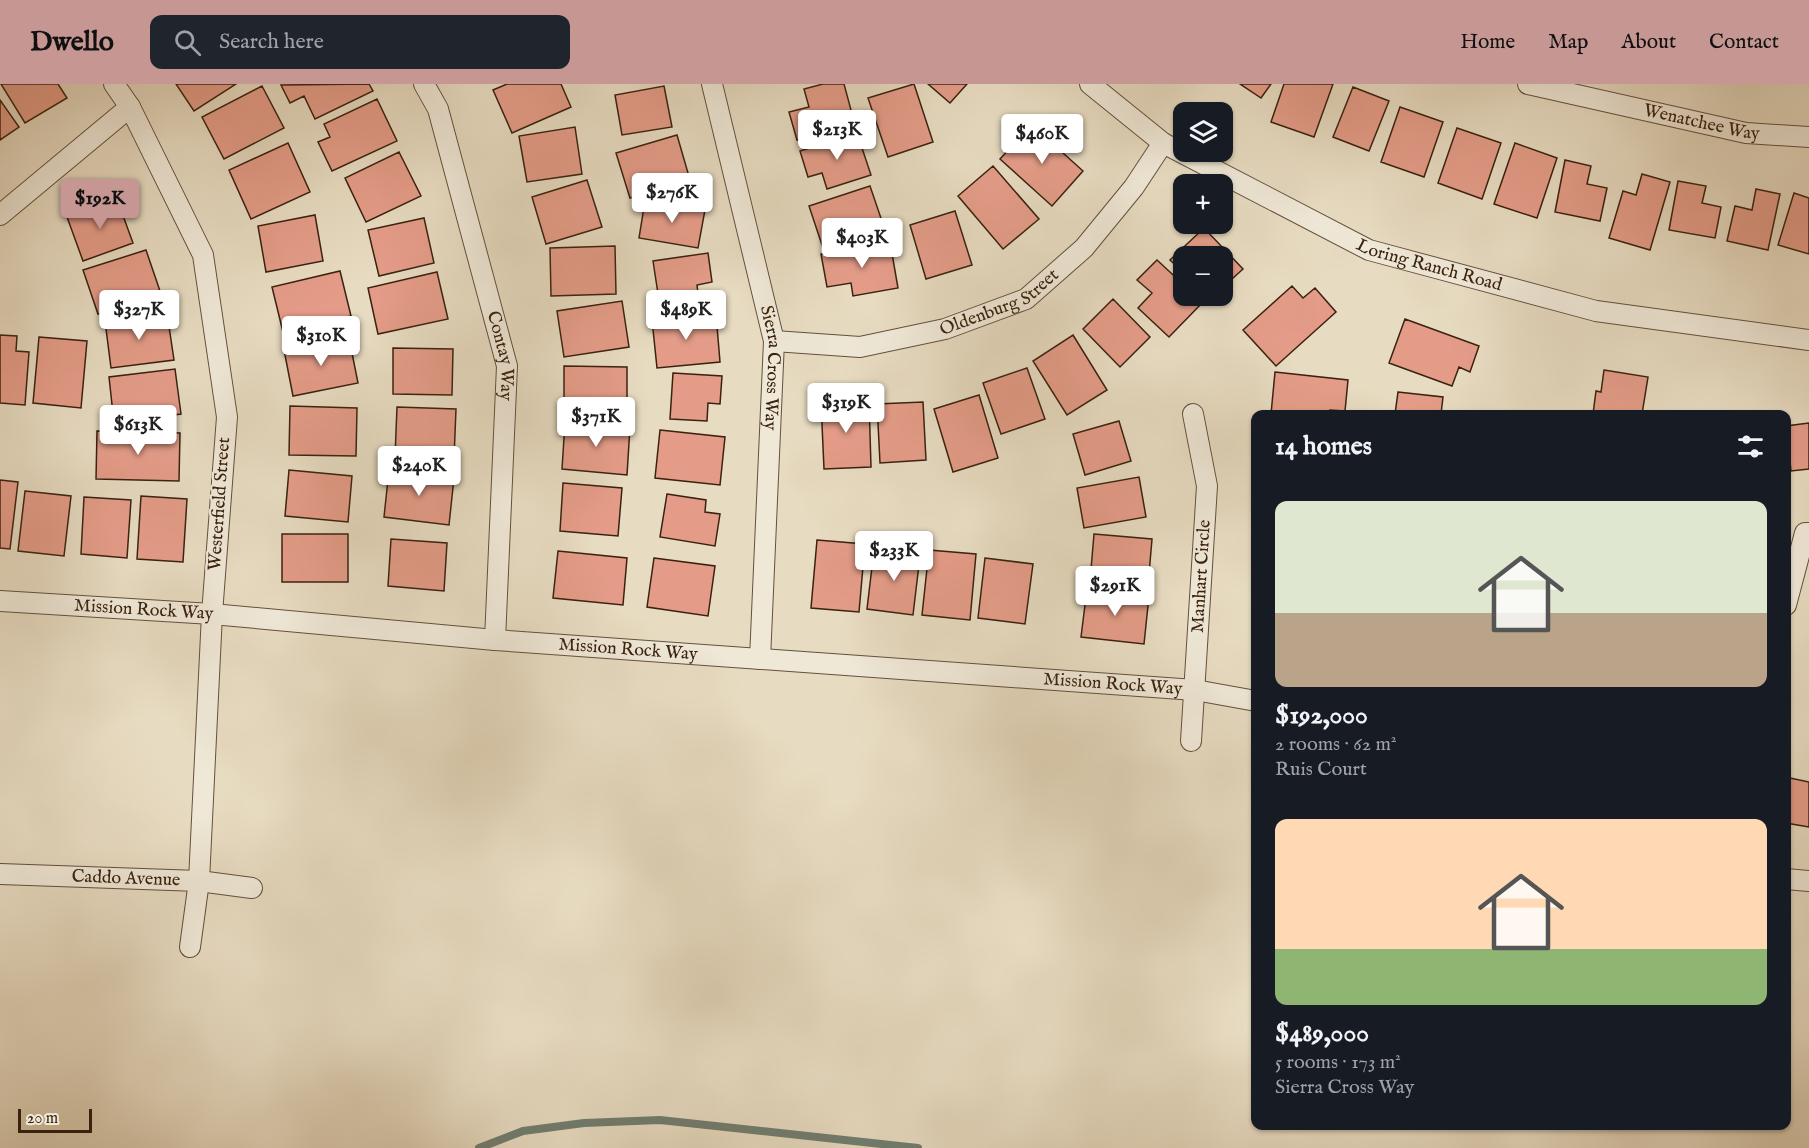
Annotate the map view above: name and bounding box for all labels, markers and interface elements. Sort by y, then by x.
search box [150,15,570,69]
text: Dwello [30,25,114,60]
icon: search [171,26,204,59]
text: Search here [219,28,324,56]
text: Home [1460,29,1515,56]
text: Map [1548,29,1588,56]
text: About [1621,29,1676,56]
text: Contact [1709,29,1779,56]
street label: Wenatchee Way [1641,99,1761,145]
map controls [1173,102,1233,306]
button: layers [1173,102,1233,162]
pin: $213K [795,110,879,161]
pin: $460K [1000,114,1084,165]
text: $213K [812,117,862,142]
text: $460K [1015,121,1069,146]
pin: $276K [630,173,714,224]
button: + [1173,174,1233,234]
pin: $192K [58,179,142,230]
text: $276K [646,180,698,205]
text: $192K [74,186,126,211]
pin: $403K [820,218,904,269]
text: $403K [836,225,888,250]
street label: Loring Ranch Road [1352,234,1505,297]
button: − [1173,246,1233,306]
street label: Oldenburg Street [937,264,1064,341]
pin: $327K [97,290,181,341]
pin: $489K [644,290,728,341]
text: $327K [113,297,165,322]
text: $489K [660,297,712,322]
street label: Sierra Cross Way [754,303,786,431]
street label: Contay Way [481,309,519,401]
pin: $310K [279,316,363,367]
text: $310K [296,323,346,348]
pin: $319K [804,383,888,434]
text: $319K [821,390,871,415]
pin: $371K [554,397,638,448]
text: $371K [571,404,621,429]
pin: $613K [96,405,180,456]
text: $613K [114,412,162,437]
text: 14 homes [1275,430,1372,463]
icon: filters [1734,430,1767,463]
street label: Westerfield Street [204,436,236,572]
pin: $240K [377,446,461,497]
text: $240K [392,453,446,478]
street label: Manhart Circle [1186,519,1216,634]
pin: $233K [852,531,936,582]
text: $233K [869,538,919,563]
icon: home [1467,540,1575,648]
pin: $291K [1073,566,1157,617]
text: $291K [1089,573,1141,598]
street label: Mission Rock Way [73,594,214,626]
street label: Mission Rock Way [558,633,699,666]
street label: Mission Rock Way [1042,668,1183,701]
text: $192,000 [1275,699,1368,732]
text: 2 rooms · 62 m² [1275,732,1397,757]
text: Ruis Court [1275,757,1367,782]
icon: home [1467,858,1575,966]
street label: Caddo Avenue [71,865,181,892]
text: $489,000 [1275,1017,1369,1050]
text: 5 rooms · 173 m² [1275,1050,1401,1075]
text: Sierra Cross Way [1275,1075,1414,1100]
scale bar [18,1106,92,1134]
text: 20 m [27,1109,58,1129]

